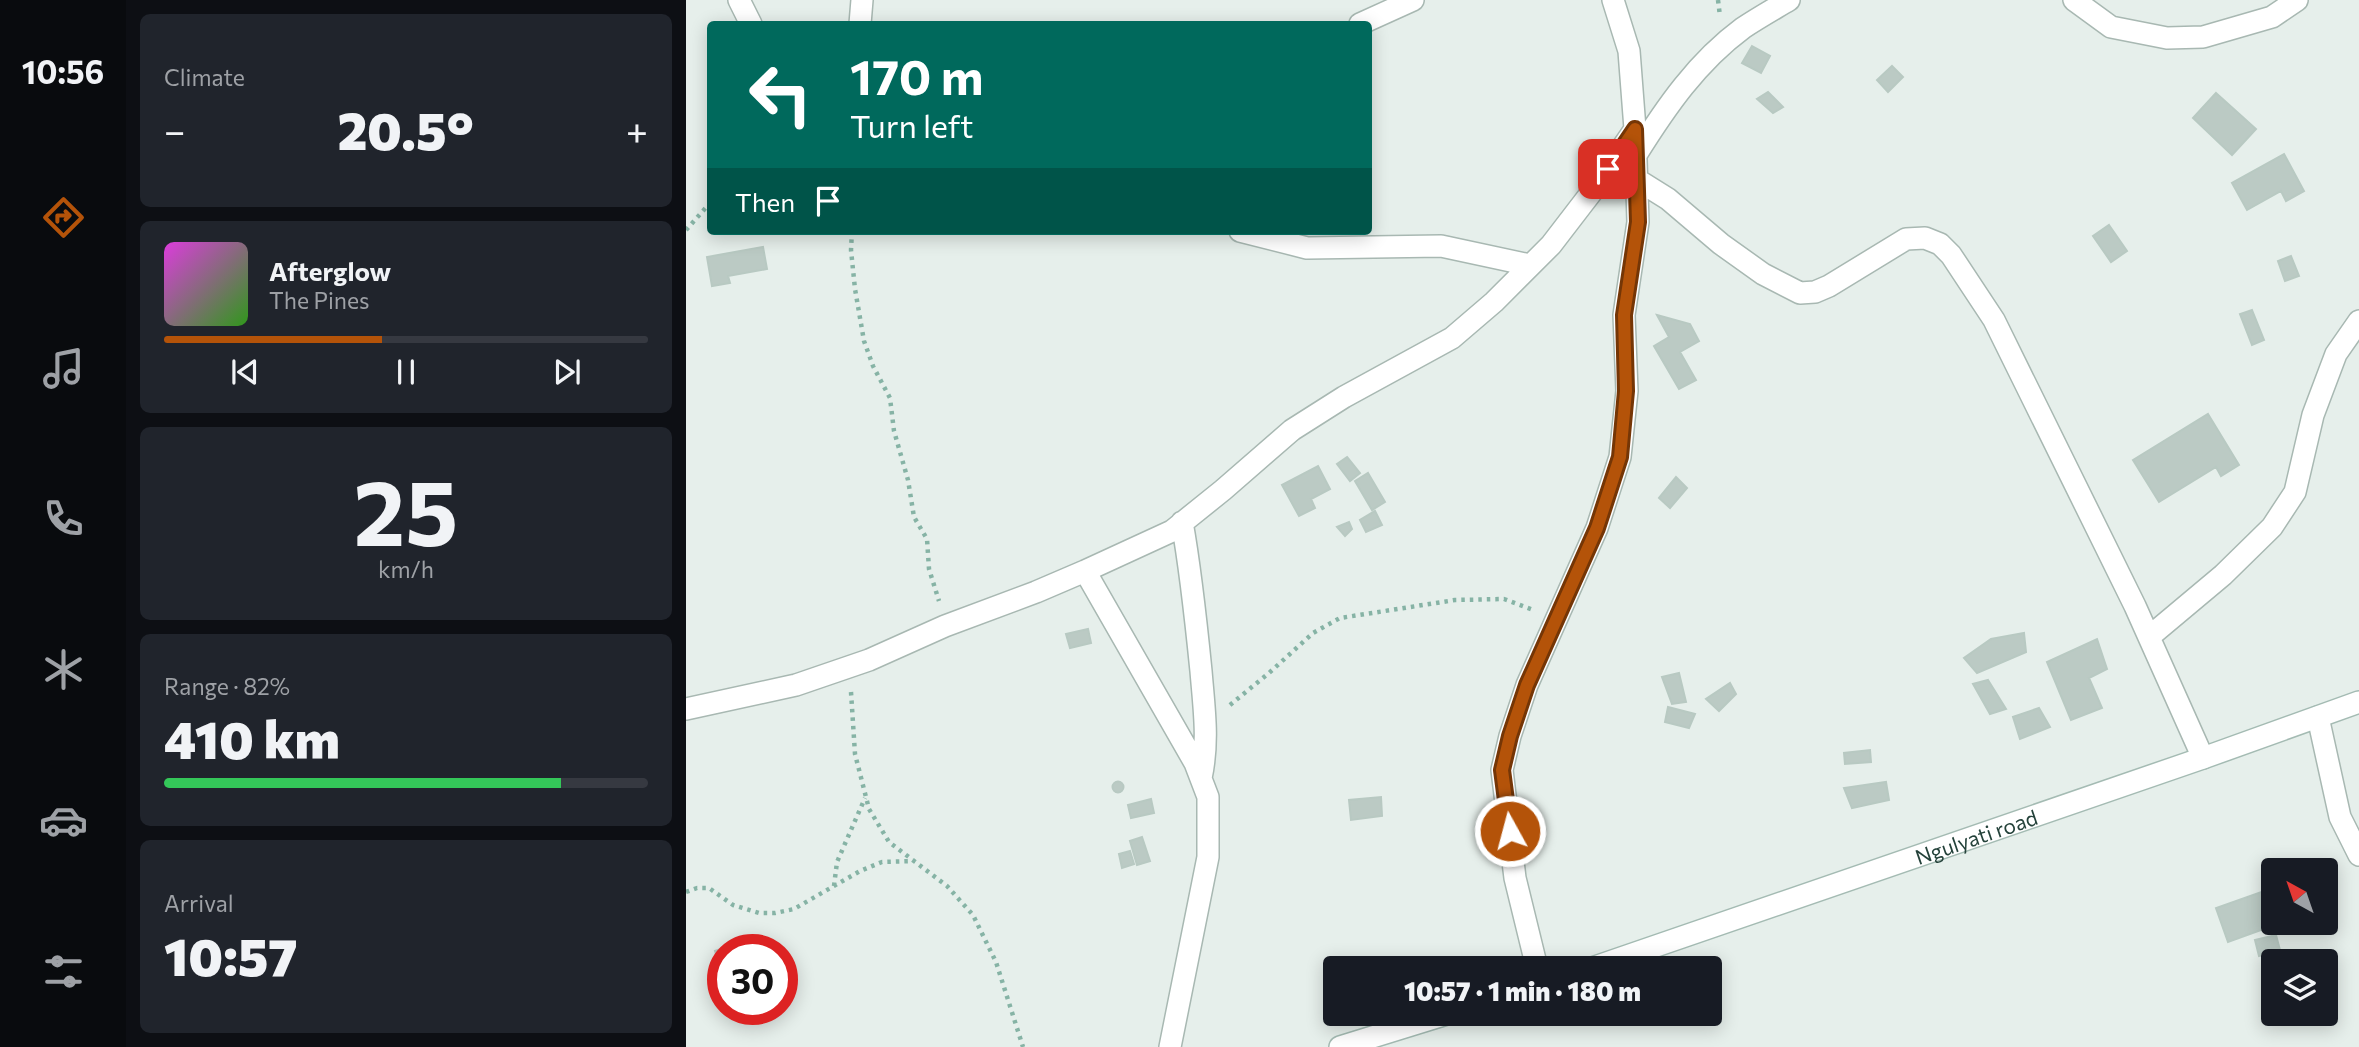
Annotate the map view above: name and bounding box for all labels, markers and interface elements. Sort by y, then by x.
text: 170 m [850,45,983,105]
icon: left [735,49,826,140]
text: 10:56 [22,51,104,91]
text: Climate [164,63,245,91]
text: 20.5° [337,97,474,161]
text: Turn left [850,105,974,145]
text: − [164,106,186,153]
text: + [626,106,648,153]
pin [1578,139,1638,199]
icon: arrive [1589,150,1627,188]
icon: arrive [809,182,847,220]
text: Then [735,186,795,217]
icon: directions [39,193,88,242]
text: Afterglow [269,255,391,286]
text: The Pines [269,286,370,314]
icon: music [39,344,88,393]
icon: previous [226,353,264,391]
icon: pause [387,353,425,391]
icon: next [548,353,586,391]
text: 25 [354,453,458,565]
icon: phone [39,494,88,543]
text: km/h [378,555,434,583]
icon: climate [39,645,88,694]
text: Range · 82% [164,672,290,700]
text: 410 km [164,706,340,770]
position arrow [1473,794,1547,868]
icon: car [39,796,88,845]
street label: Ngulyati road [1911,803,2040,869]
north arrow [2261,858,2338,934]
map controls [2261,858,2338,1026]
text: Arrival [164,889,234,917]
text: 10:57 [164,923,298,987]
speed limit sign: 30 [707,934,798,1025]
icon: filters [39,947,88,996]
button: layers [2261,949,2338,1026]
text: 10:57 · 1 min · 180 m [1404,975,1641,1006]

